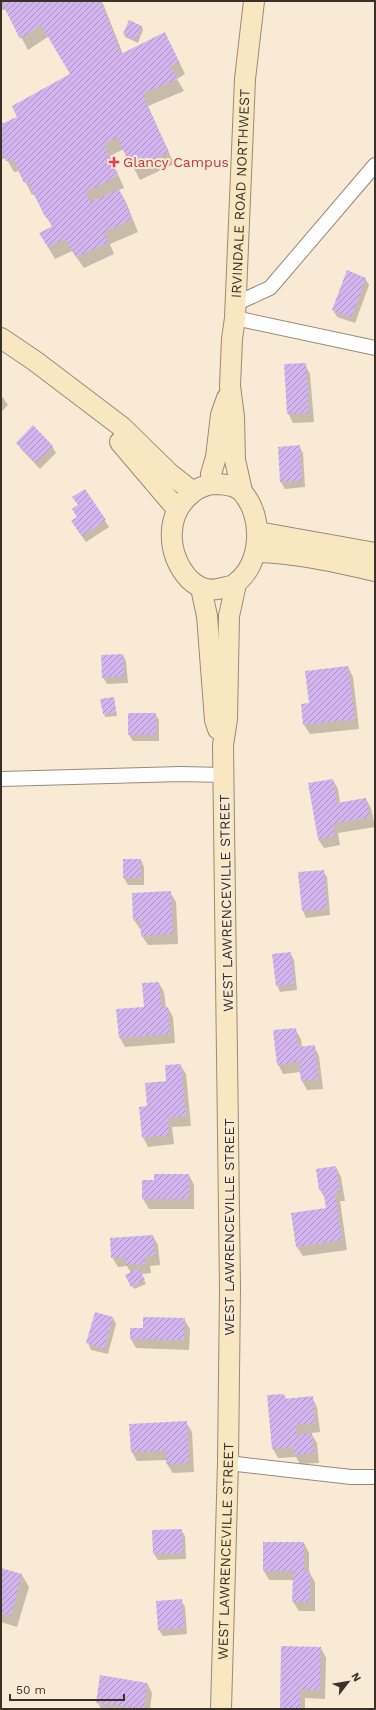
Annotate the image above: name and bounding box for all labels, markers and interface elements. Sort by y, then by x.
street label: IRVINDALE ROAD NORTHWEST [228,88,253,298]
place label: Glancy Campus [123,154,229,170]
marker: Glancy Campus [108,156,120,168]
street label: WEST LAWRENCEVILLE STREET [216,794,236,1012]
street label: WEST LAWRENCEVILLE STREET [221,1118,237,1336]
street label: WEST LAWRENCEVILLE STREET [214,1442,236,1660]
north arrow [328,1662,368,1702]
text: N [348,1670,364,1684]
scale bar [10,1676,124,1702]
text: 50 m [16,1683,46,1697]

